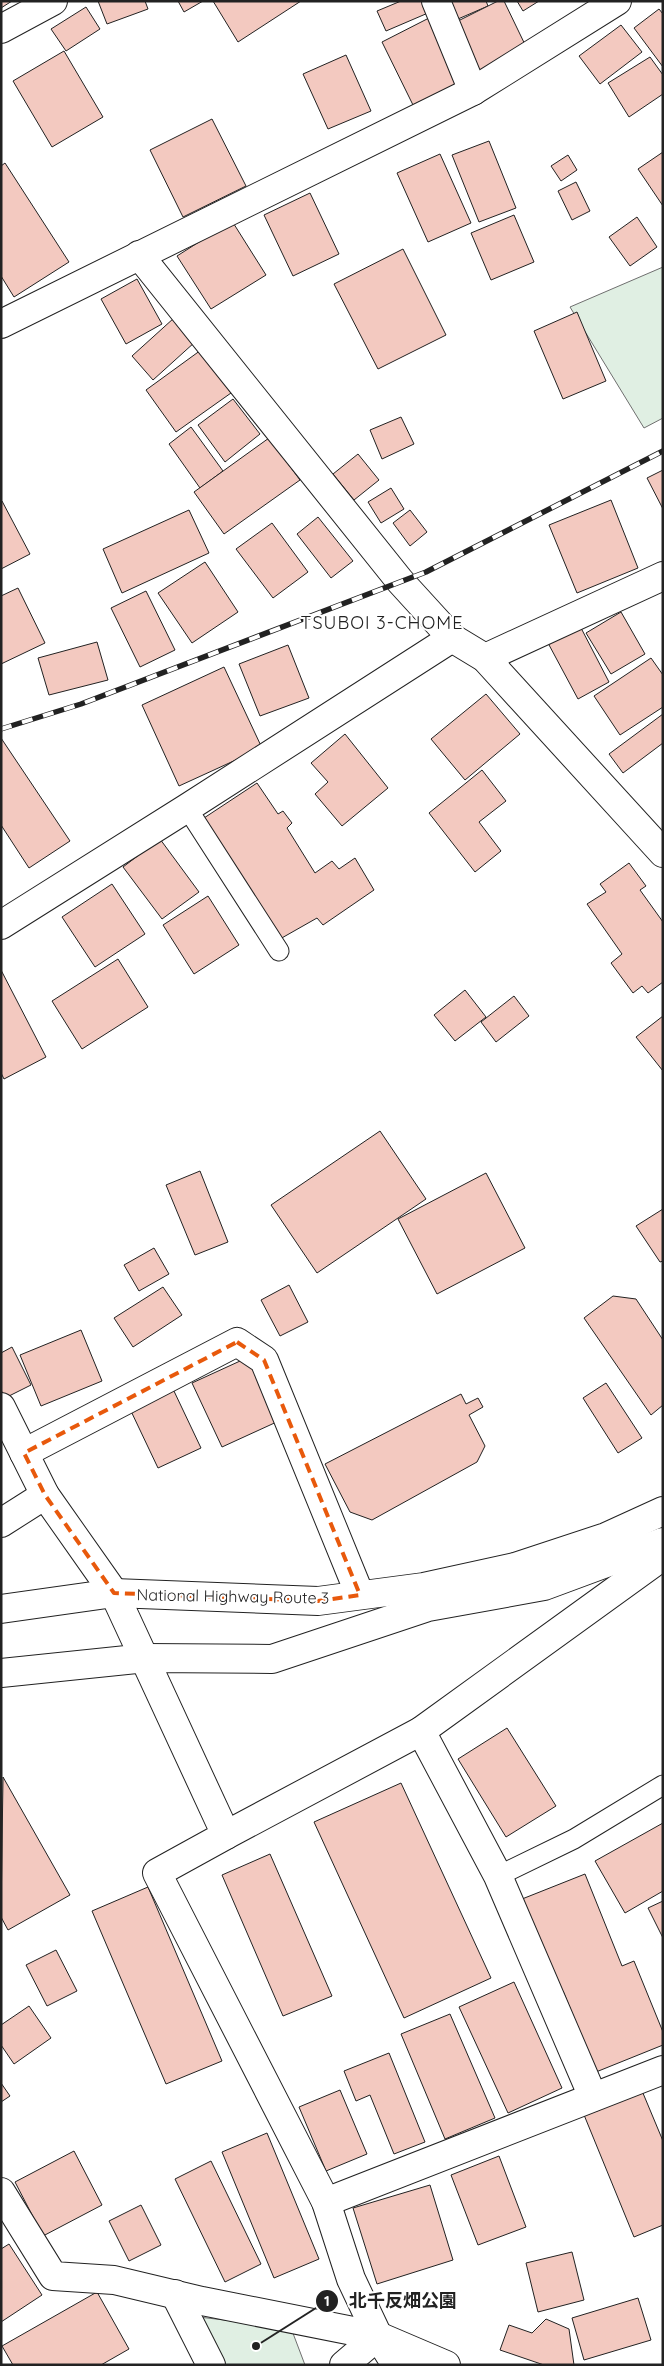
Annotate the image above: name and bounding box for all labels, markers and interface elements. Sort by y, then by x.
district label: TSUBOI 3-CHOME [301,611,463,634]
street label: National Highway Route 3 [137,1584,329,1608]
callout: 北千反畑公園 [314,2284,467,2317]
text: 北千反畑公園 [349,2289,457,2312]
text: 1 [324,2291,330,2310]

